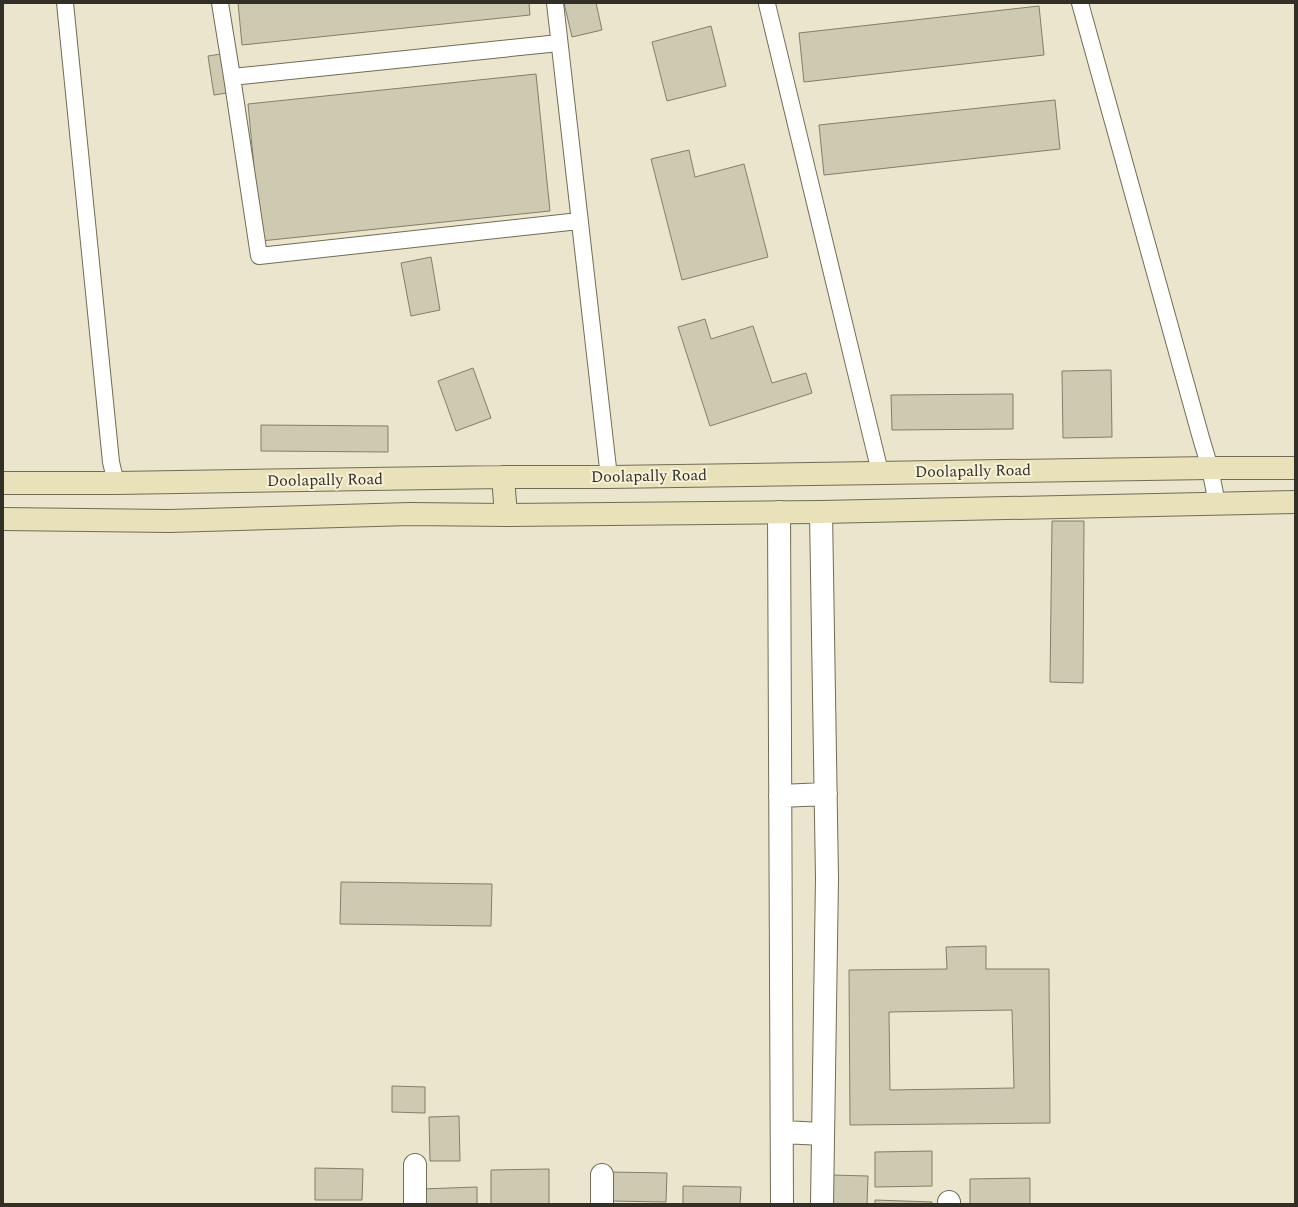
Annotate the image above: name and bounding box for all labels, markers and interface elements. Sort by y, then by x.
street label: Doolapally Road [915,458,1031,484]
street label: Doolapally Road [591,463,707,489]
street label: Doolapally Road [267,467,383,493]

